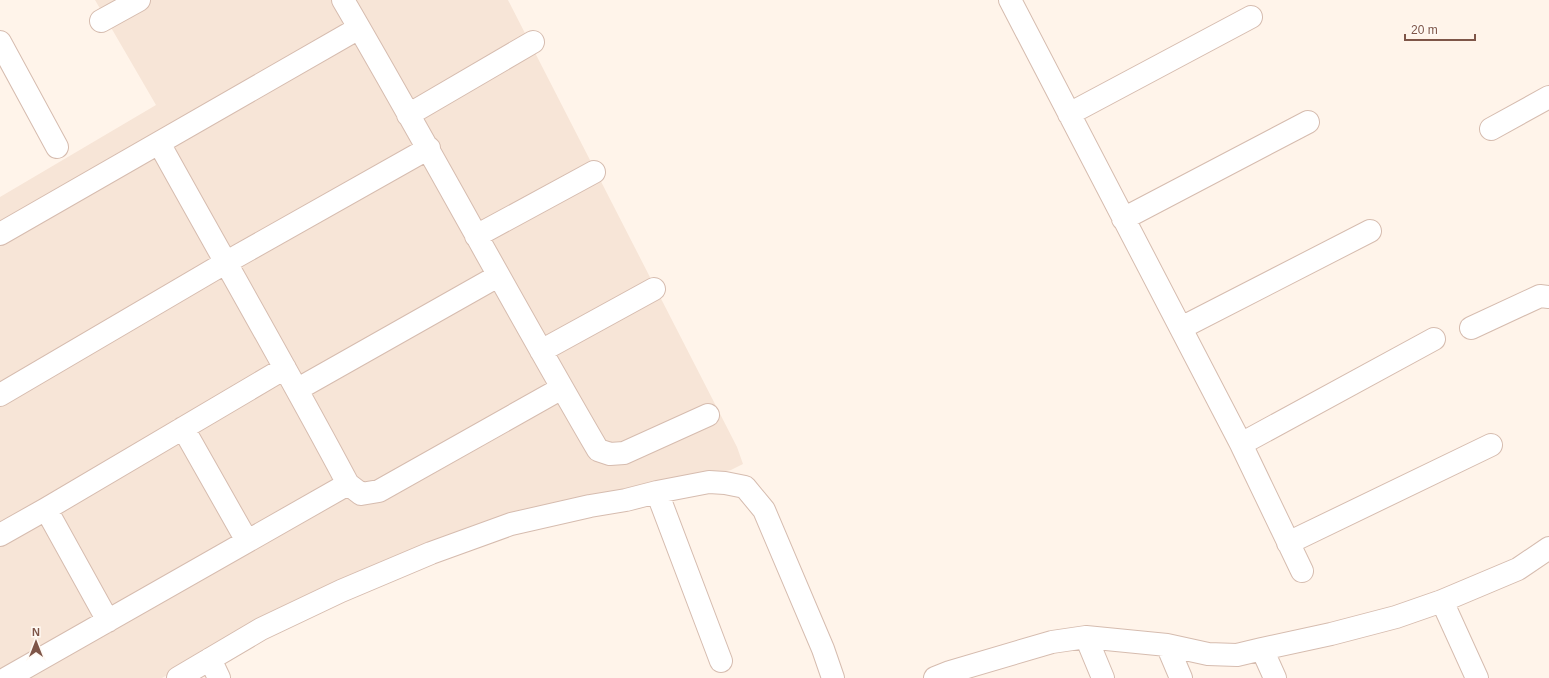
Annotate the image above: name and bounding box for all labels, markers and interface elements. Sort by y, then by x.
scale bar [1405,16,1475,42]
text: 20 m [1411,23,1438,37]
north arrow [16,622,56,662]
text: N [32,626,40,638]

